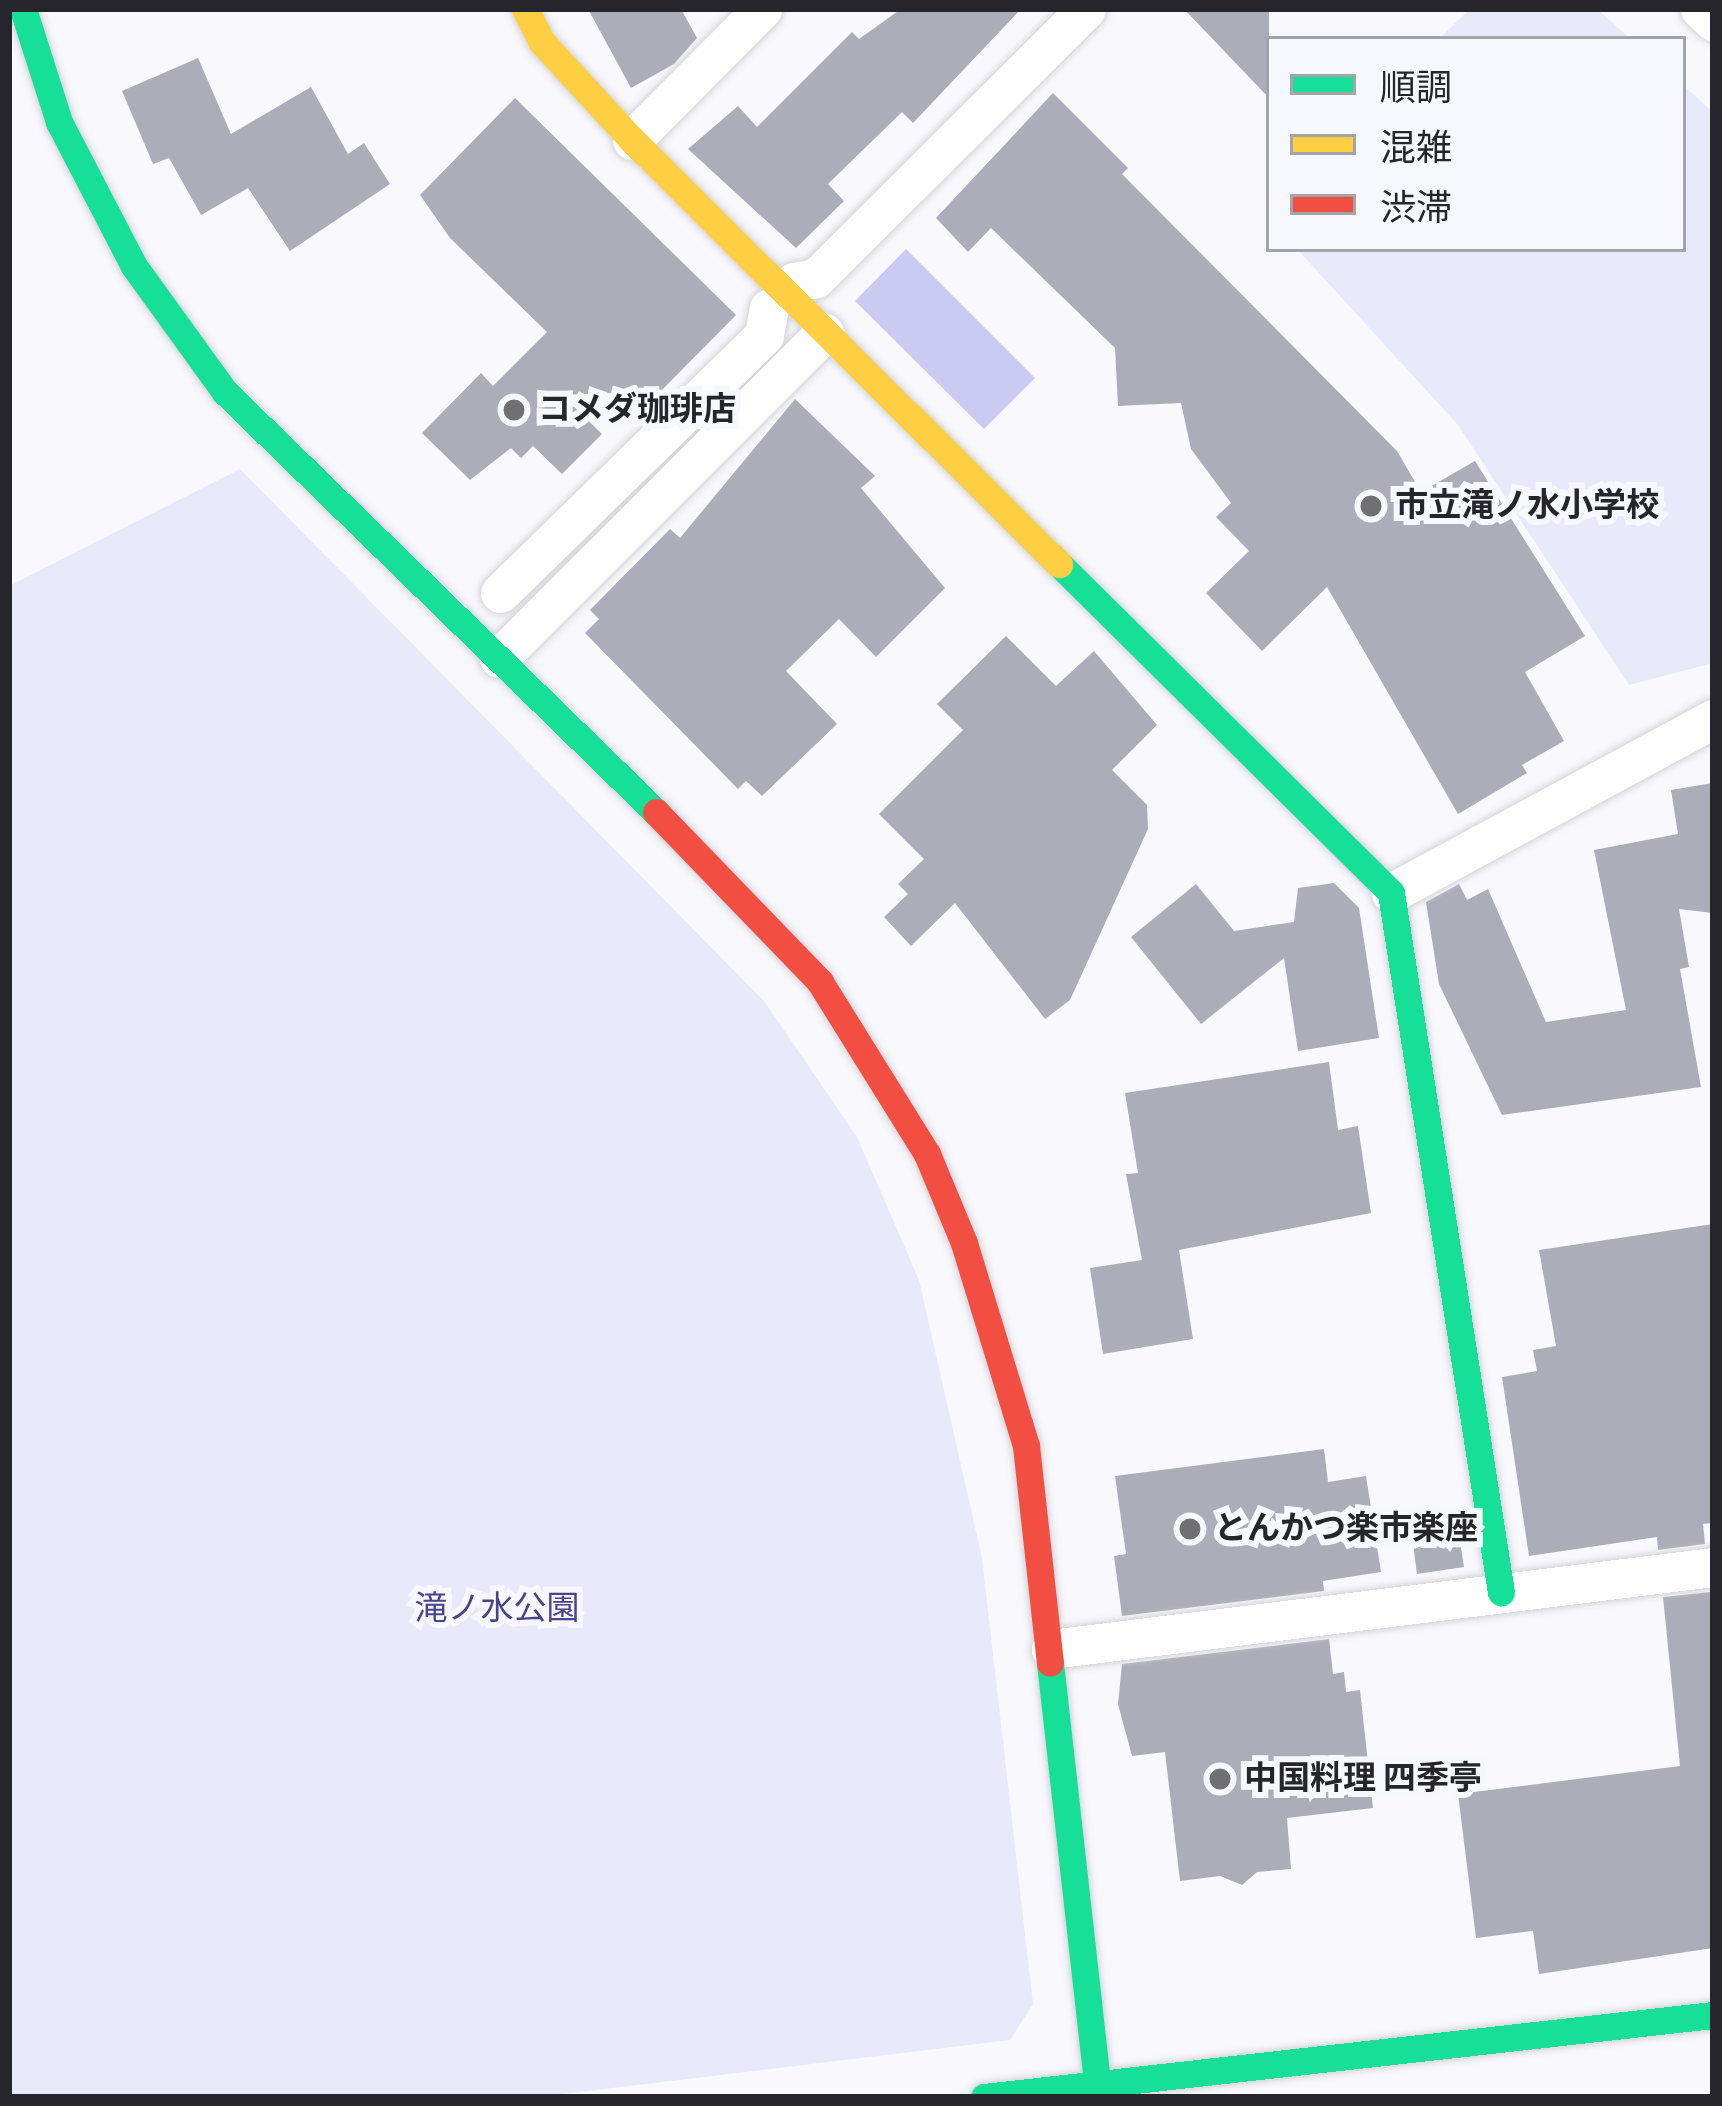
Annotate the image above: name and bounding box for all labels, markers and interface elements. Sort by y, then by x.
legend [1266,36,1686,252]
text: 順調 [1380,66,1452,110]
text: 混雑 [1380,126,1452,170]
text: 渋滞 [1380,186,1452,230]
place label: コメダ珈琲店 [538,390,736,430]
marker: コメダ珈琲店 [501,397,527,423]
place label: 市立滝ノ水小学校 [1395,486,1659,526]
marker: 市立滝ノ水小学校 [1358,493,1384,519]
place label: とんかつ楽市楽座 [1214,1509,1478,1549]
marker: とんかつ楽市楽座 [1177,1516,1203,1542]
park label: 滝ノ水公園 [415,1589,579,1629]
place label: 中国料理 四季亭 [1244,1759,1482,1799]
marker: 中国料理 四季亭 [1207,1766,1233,1792]

